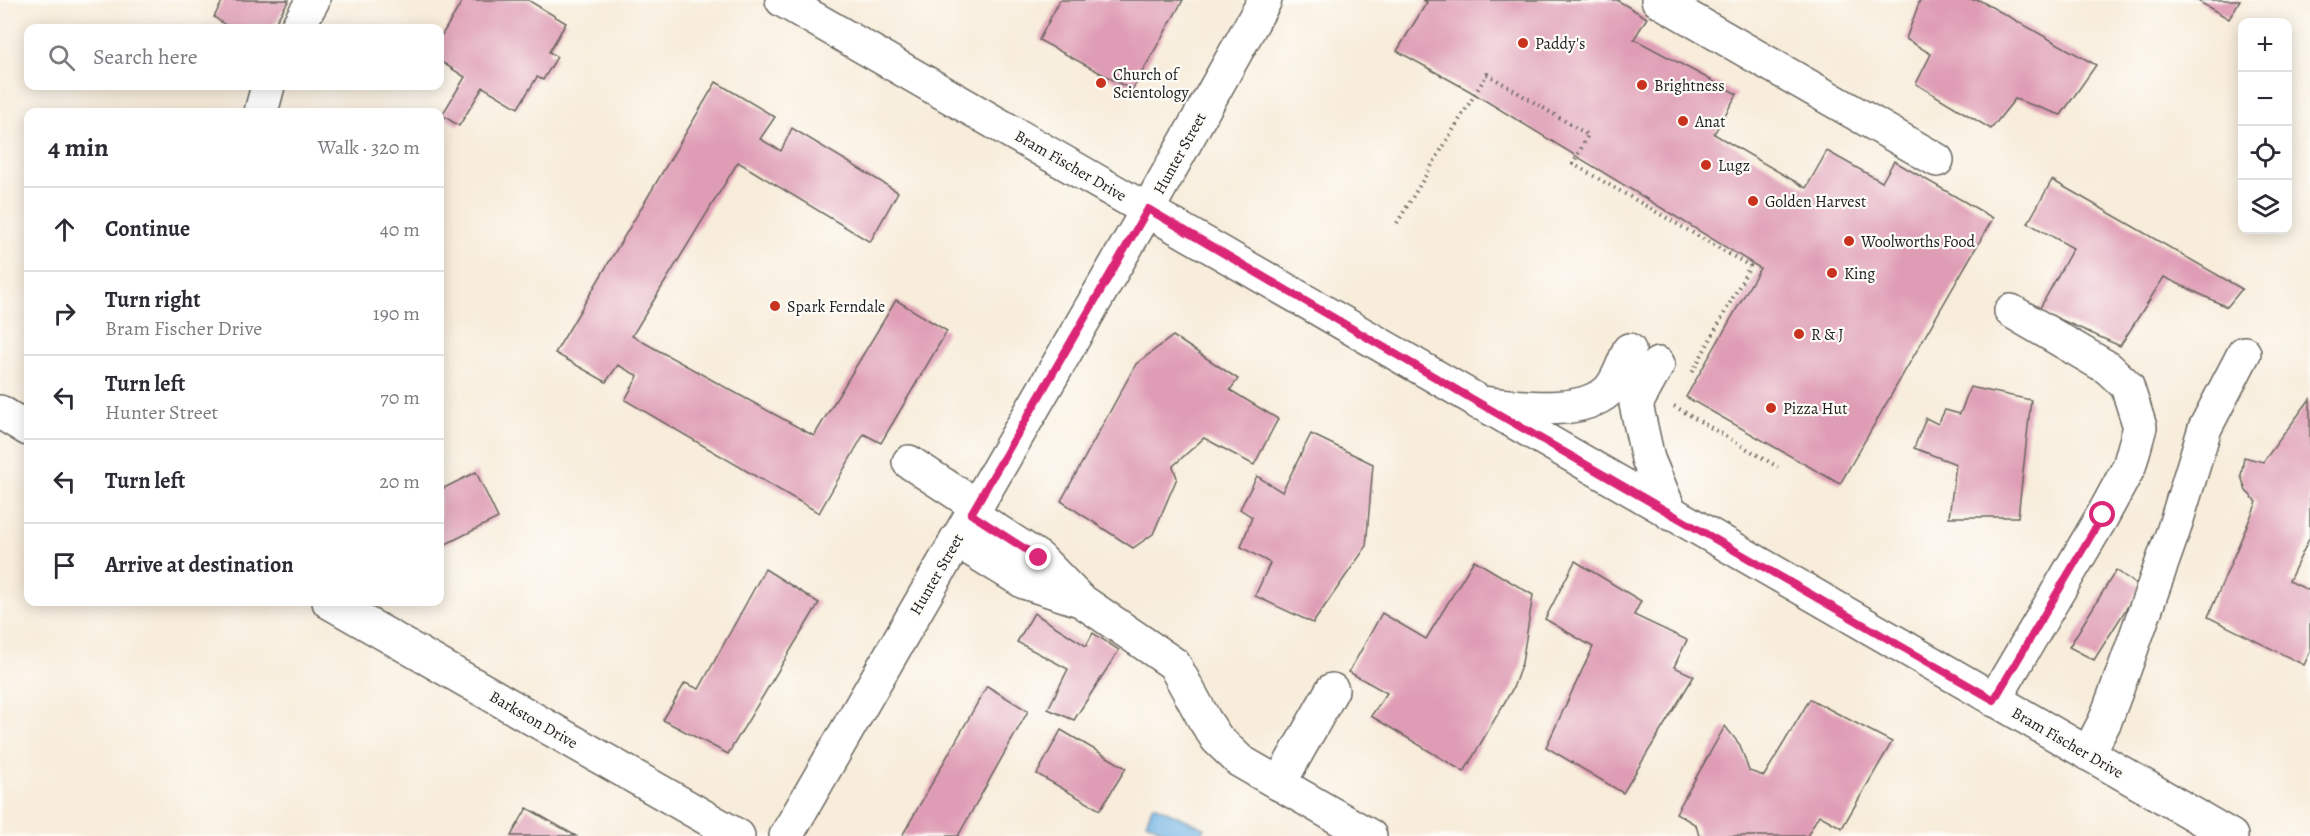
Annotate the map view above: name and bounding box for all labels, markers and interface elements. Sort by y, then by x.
map controls [2238,18,2292,234]
button: + [2238,18,2292,72]
search box [24,24,444,90]
place label: Paddy's [1535,33,1585,55]
marker: Paddy's [1516,36,1530,50]
icon: search [45,41,78,74]
text: Search here [93,42,198,72]
place label: Church of Scientology [1113,64,1190,104]
button: − [2238,72,2292,126]
place label: Brightness [1654,75,1725,97]
marker: Church of Scientology [1094,76,1108,90]
marker: Brightness [1635,78,1649,92]
street label: Hunter Street [1148,109,1211,198]
place label: Anat [1694,111,1726,133]
marker: Anat [1676,114,1690,128]
street label: Bram Fischer Drive [1011,125,1130,207]
button: locate [2238,126,2292,180]
text: 4 min [48,130,109,165]
text: Walk · 320 m [318,134,420,161]
place label: Lugz [1718,155,1750,177]
marker: Lugz [1699,158,1713,172]
button: layers [2238,180,2292,234]
place label: Golden Harvest [1765,191,1866,213]
marker: Golden Harvest [1746,194,1760,208]
icon: ahead [48,213,81,246]
text: Continue [105,214,190,244]
text: 40 m [380,216,420,243]
place label: Woolworths Food [1860,231,1976,253]
marker: Woolworths Food [1842,234,1856,248]
place label: King [1844,263,1875,285]
marker: King [1825,266,1839,280]
text: Turn right [105,285,201,315]
place label: Spark Ferndale [787,296,885,318]
icon: right [48,297,81,330]
marker: Spark Ferndale [768,299,782,313]
text: 190 m [373,300,420,327]
text: Bram Fischer Drive [105,315,262,342]
place label: R & J [1811,324,1844,346]
marker: R & J [1792,327,1806,341]
text: Turn left [105,369,185,399]
icon: left [48,381,81,414]
text: 70 m [380,384,420,411]
place label: Pizza Hut [1783,398,1848,420]
text: Hunter Street [105,399,218,426]
marker: Pizza Hut [1764,401,1778,415]
icon: left [48,465,81,498]
text: Turn left [105,466,185,496]
text: 20 m [379,468,420,495]
route start [2089,501,2115,527]
street label: Hunter Street [905,530,969,619]
route end [1025,544,1051,570]
icon: arrive [48,549,81,582]
text: Arrive at destination [105,550,294,580]
street label: Barkston Drive [485,686,582,754]
street label: Bram Fischer Drive [2008,702,2127,784]

